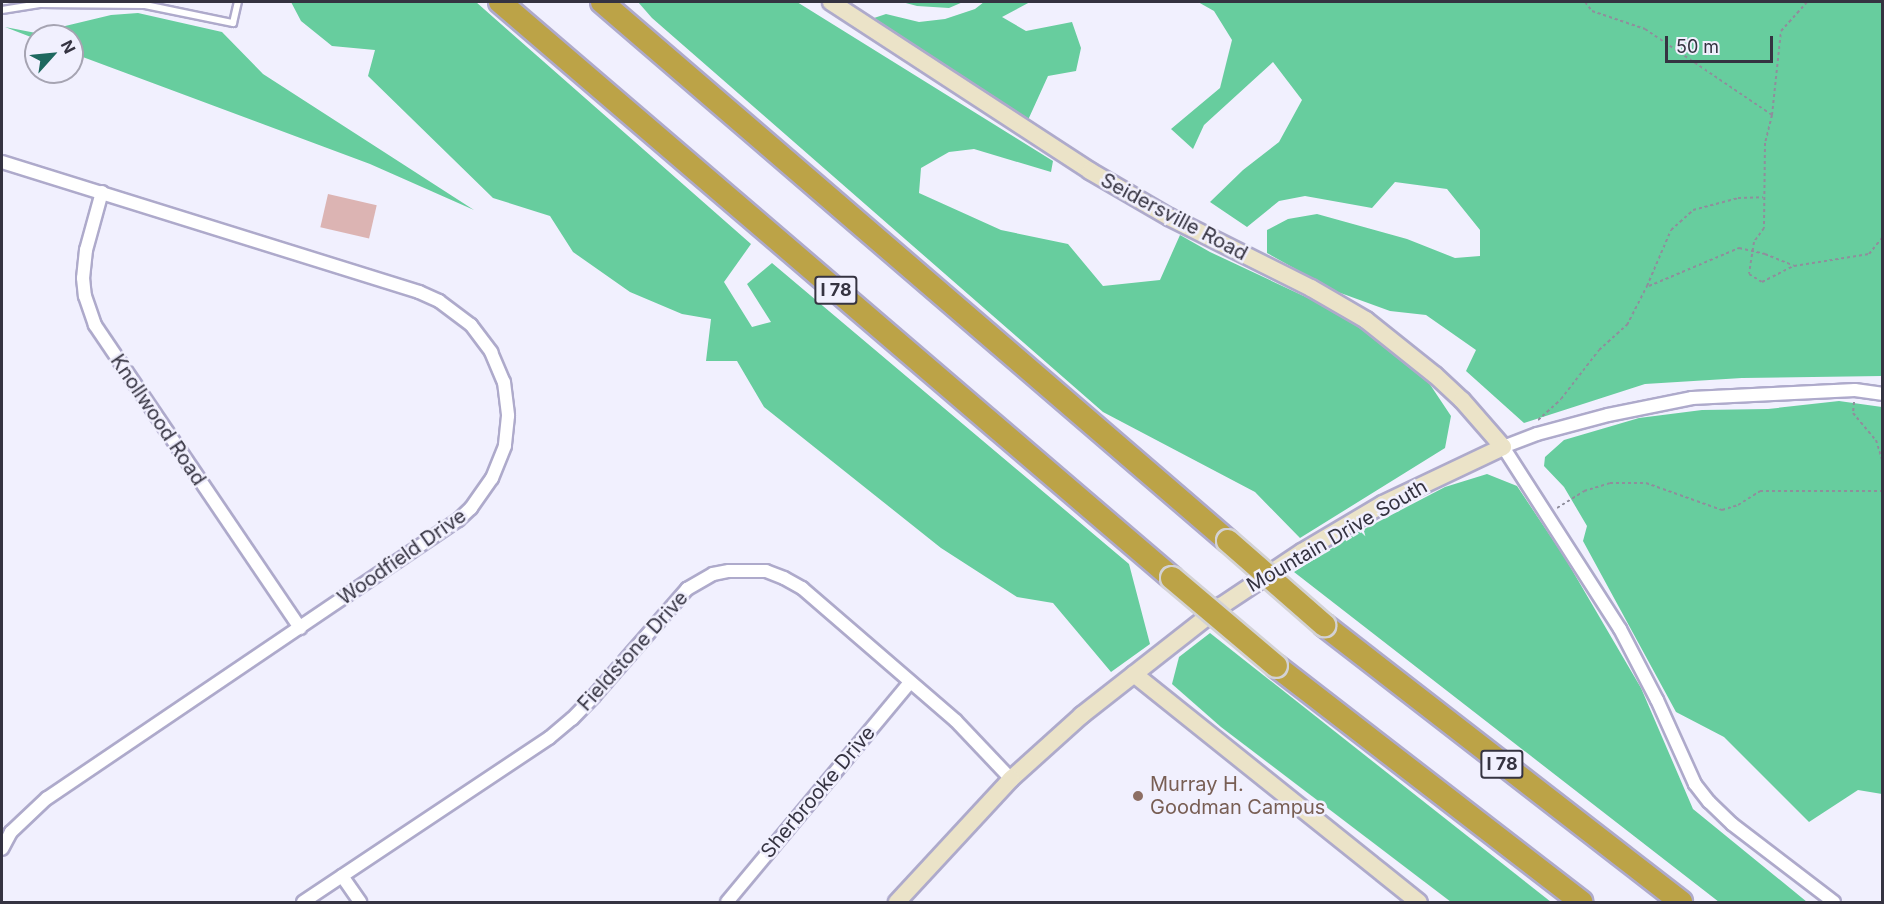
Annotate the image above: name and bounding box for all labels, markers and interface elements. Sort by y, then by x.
north arrow [24,24,84,84]
scale bar [1668,24,1776,62]
text: 50 m [1676,36,1719,57]
text: N [57,37,80,57]
street label: Seidersville Road [1097,168,1251,266]
road number: I 78 [814,275,858,305]
street label: Knollwood Road [105,350,211,490]
street label: Mountain Drive South [1243,475,1431,597]
street label: Woodfield Drive [333,504,471,610]
street label: Fieldstone Drive [573,586,693,716]
street label: Sherbrooke Drive [756,721,880,863]
road number: I 78 [1480,749,1524,779]
place label: Murray H. Goodman Campus [1150,772,1325,819]
marker: Murray H. Goodman Campus [1131,789,1145,803]

